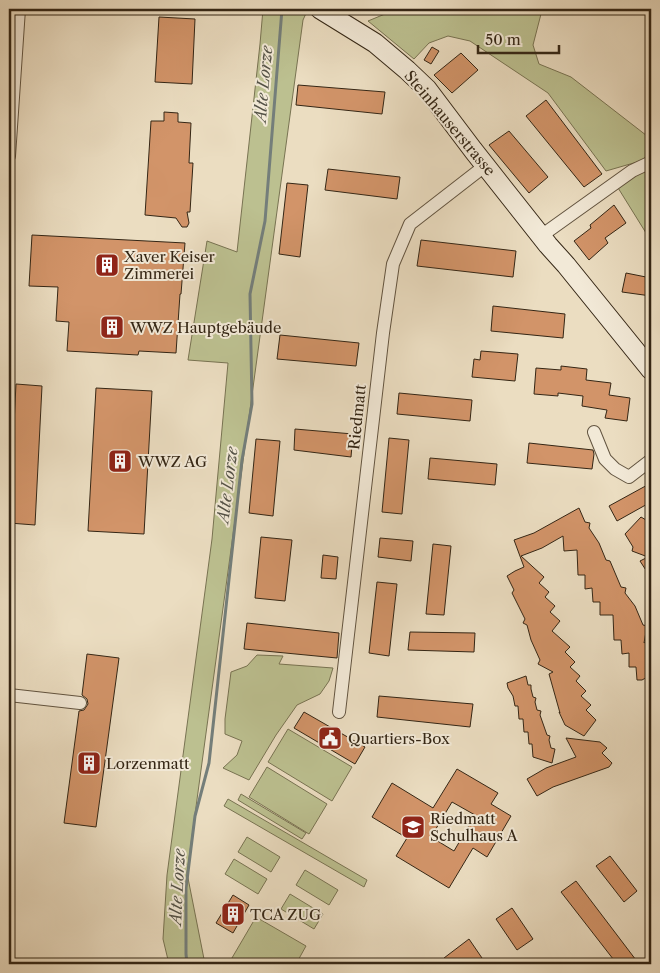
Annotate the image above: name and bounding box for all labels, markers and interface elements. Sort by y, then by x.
scale bar [478,22,559,54]
text: 50 m [485,30,521,49]
water label: Alte Lorze [249,44,276,126]
street label: Steinhauserstrasse [400,66,500,180]
place label: Xaver Keiser Zimmerei [123,247,216,283]
building icon: Xaver Keiser Zimmerei [94,252,120,278]
building icon: WWZ Hauptgebäude [99,314,125,340]
place label: WWZ Hauptgebäude [129,318,281,337]
street label: Riedmatt [344,383,370,451]
water label: Alte Lorze [212,444,242,527]
building icon: WWZ AG [107,448,133,474]
place label: WWZ AG [137,452,207,471]
public building icon: Quartiers-Box [317,725,343,751]
place label: Quartiers-Box [348,729,450,748]
building icon: Lorzenmatt [76,750,102,776]
place label: Lorzenmatt [106,754,190,773]
place label: Riedmatt Schulhaus A [430,809,518,845]
school or university icon: Riedmatt Schulhaus A [400,814,426,840]
water label: Alte Lorze [165,847,189,929]
building icon: TCA ZUG [220,901,246,927]
place label: TCA ZUG [250,905,321,924]

